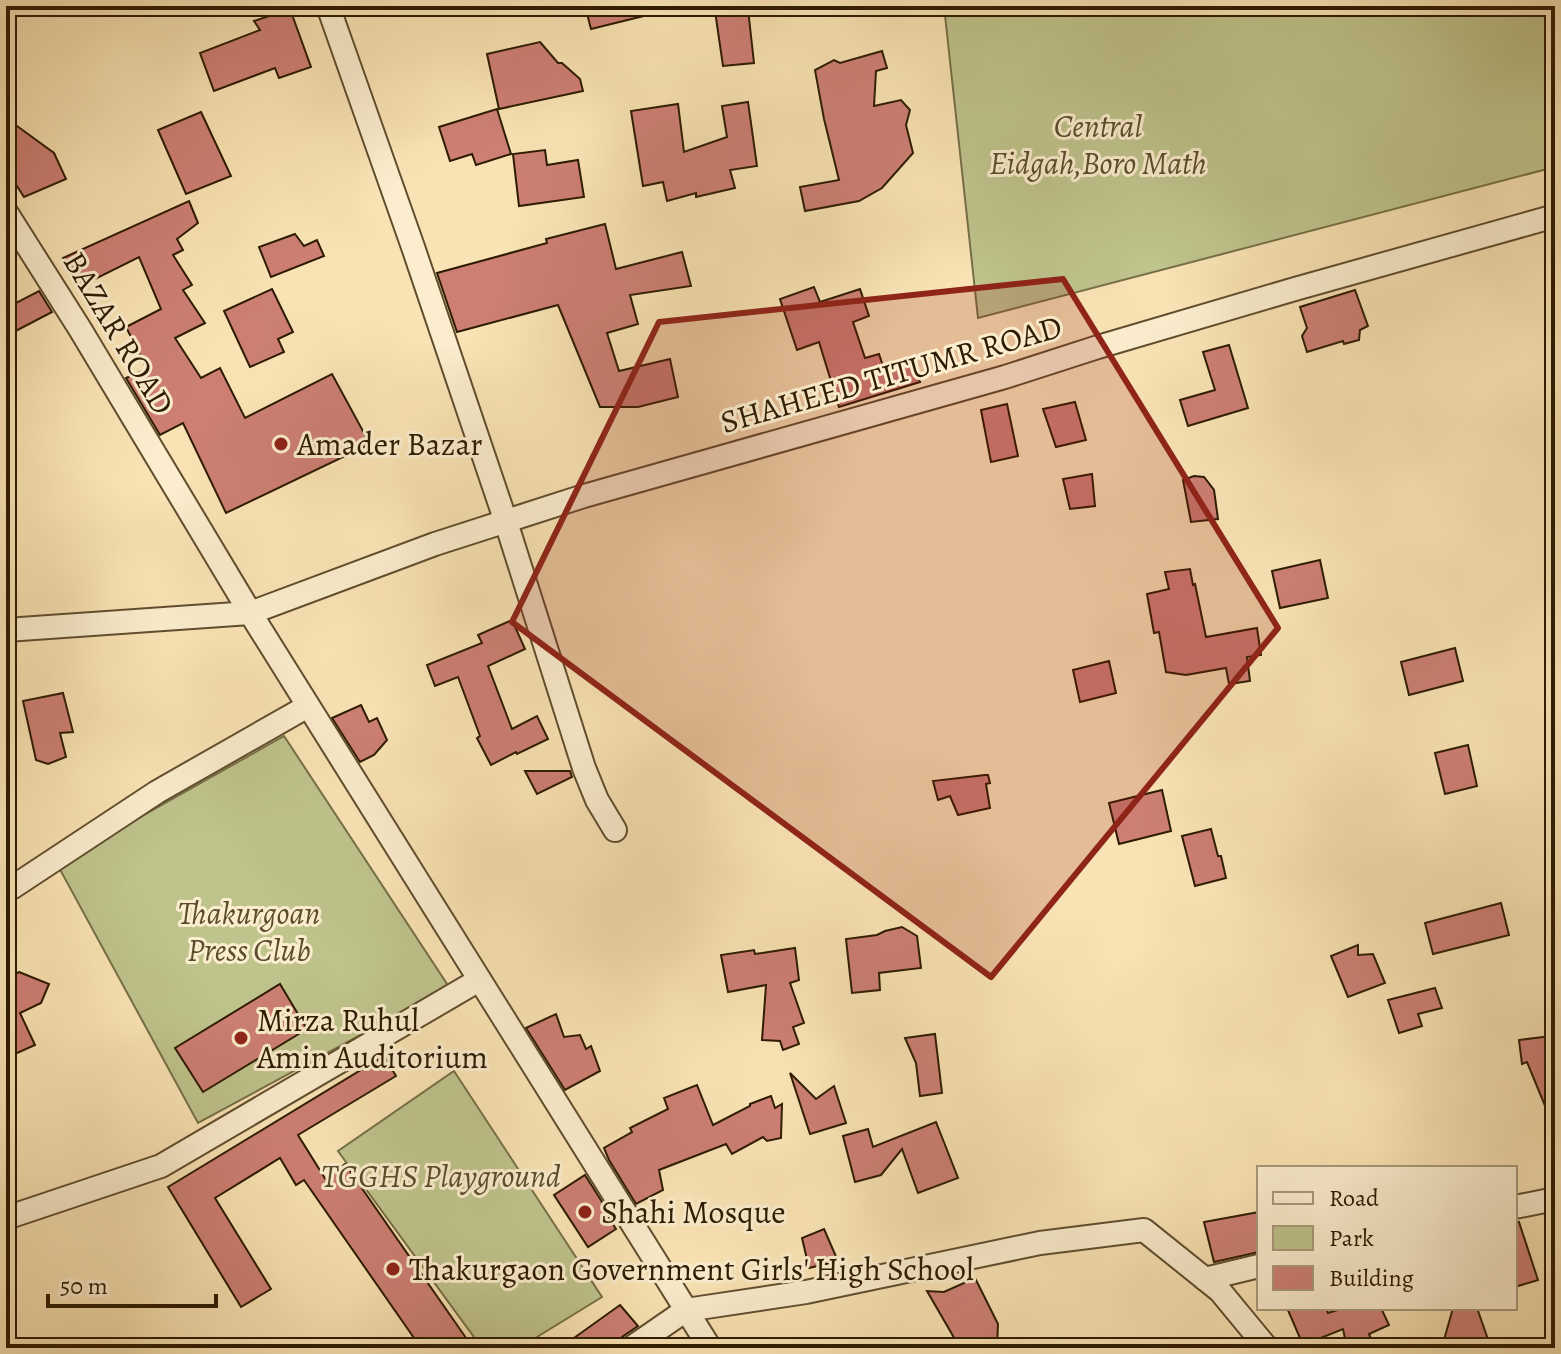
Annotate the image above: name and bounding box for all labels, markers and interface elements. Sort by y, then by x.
park label: Central Eidgah,Boro Math [989,104,1207,185]
street label: BAZAR ROAD [53,243,185,423]
street label: SHAHEED TITUMR ROAD [715,304,1067,444]
place label: Amader Bazar [296,422,483,466]
marker: Amader Bazar [272,435,290,453]
park label: Thakurgoan Press Club [178,891,320,972]
place label: Mirza Ruhul Amin Auditorium [256,998,488,1079]
marker: Mirza Ruhul Amin Auditorium [232,1029,250,1047]
park label: TGGHS Playground [321,1154,561,1198]
legend [1257,1166,1517,1310]
text: Road [1329,1182,1379,1214]
place label: Shahi Mosque [601,1190,786,1234]
marker: Shahi Mosque [576,1203,594,1221]
text: Park [1329,1222,1374,1254]
place label: Thakurgaon Government Girls' High School [409,1247,974,1291]
scale bar [48,1258,216,1308]
marker: Thakurgaon Government Girls' High School [384,1260,402,1278]
text: Building [1329,1262,1414,1294]
text: 50 m [60,1270,108,1302]

